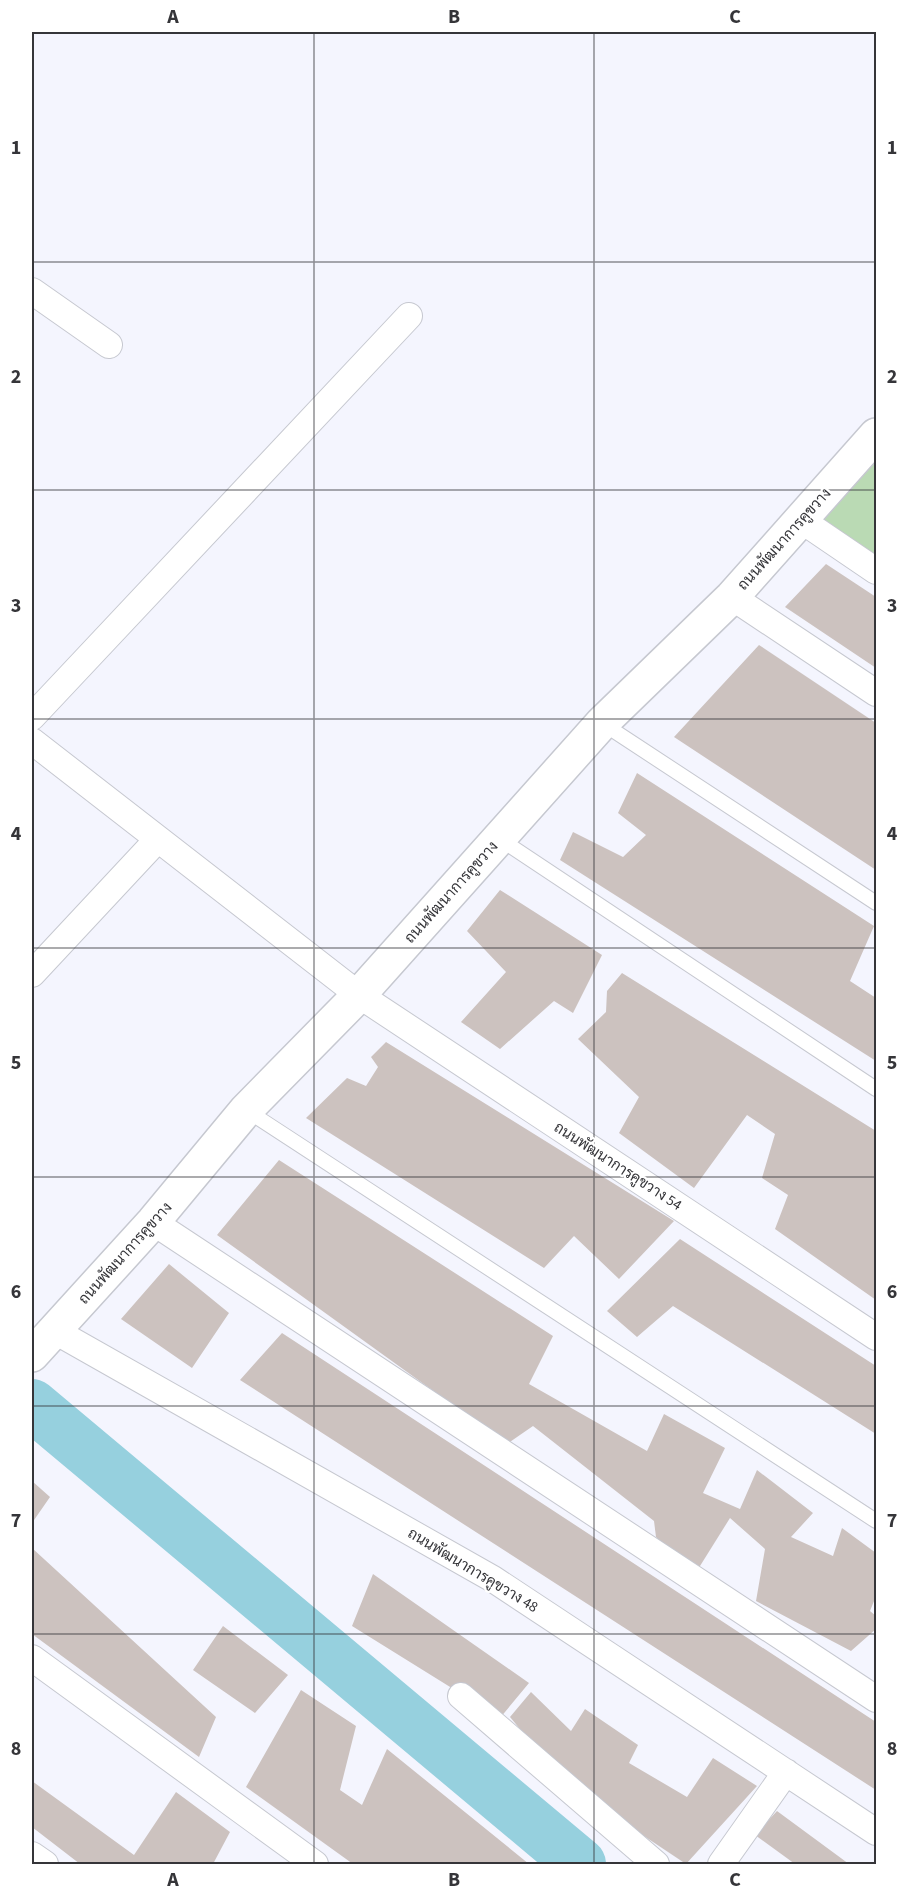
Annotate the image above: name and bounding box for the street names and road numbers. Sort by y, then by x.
street label: ถนนพัฒนาการคูขวาง [733,484,836,595]
street label: ถนนพัฒนาการคูขวาง [400,837,503,948]
street label: ถนนพัฒนาการคูขวาง 54 [550,1117,686,1216]
street label: ถนนพัฒนาการคูขวาง [74,1198,177,1309]
street label: ถนนพัฒนาการคูขวาง 48 [404,1523,542,1618]

